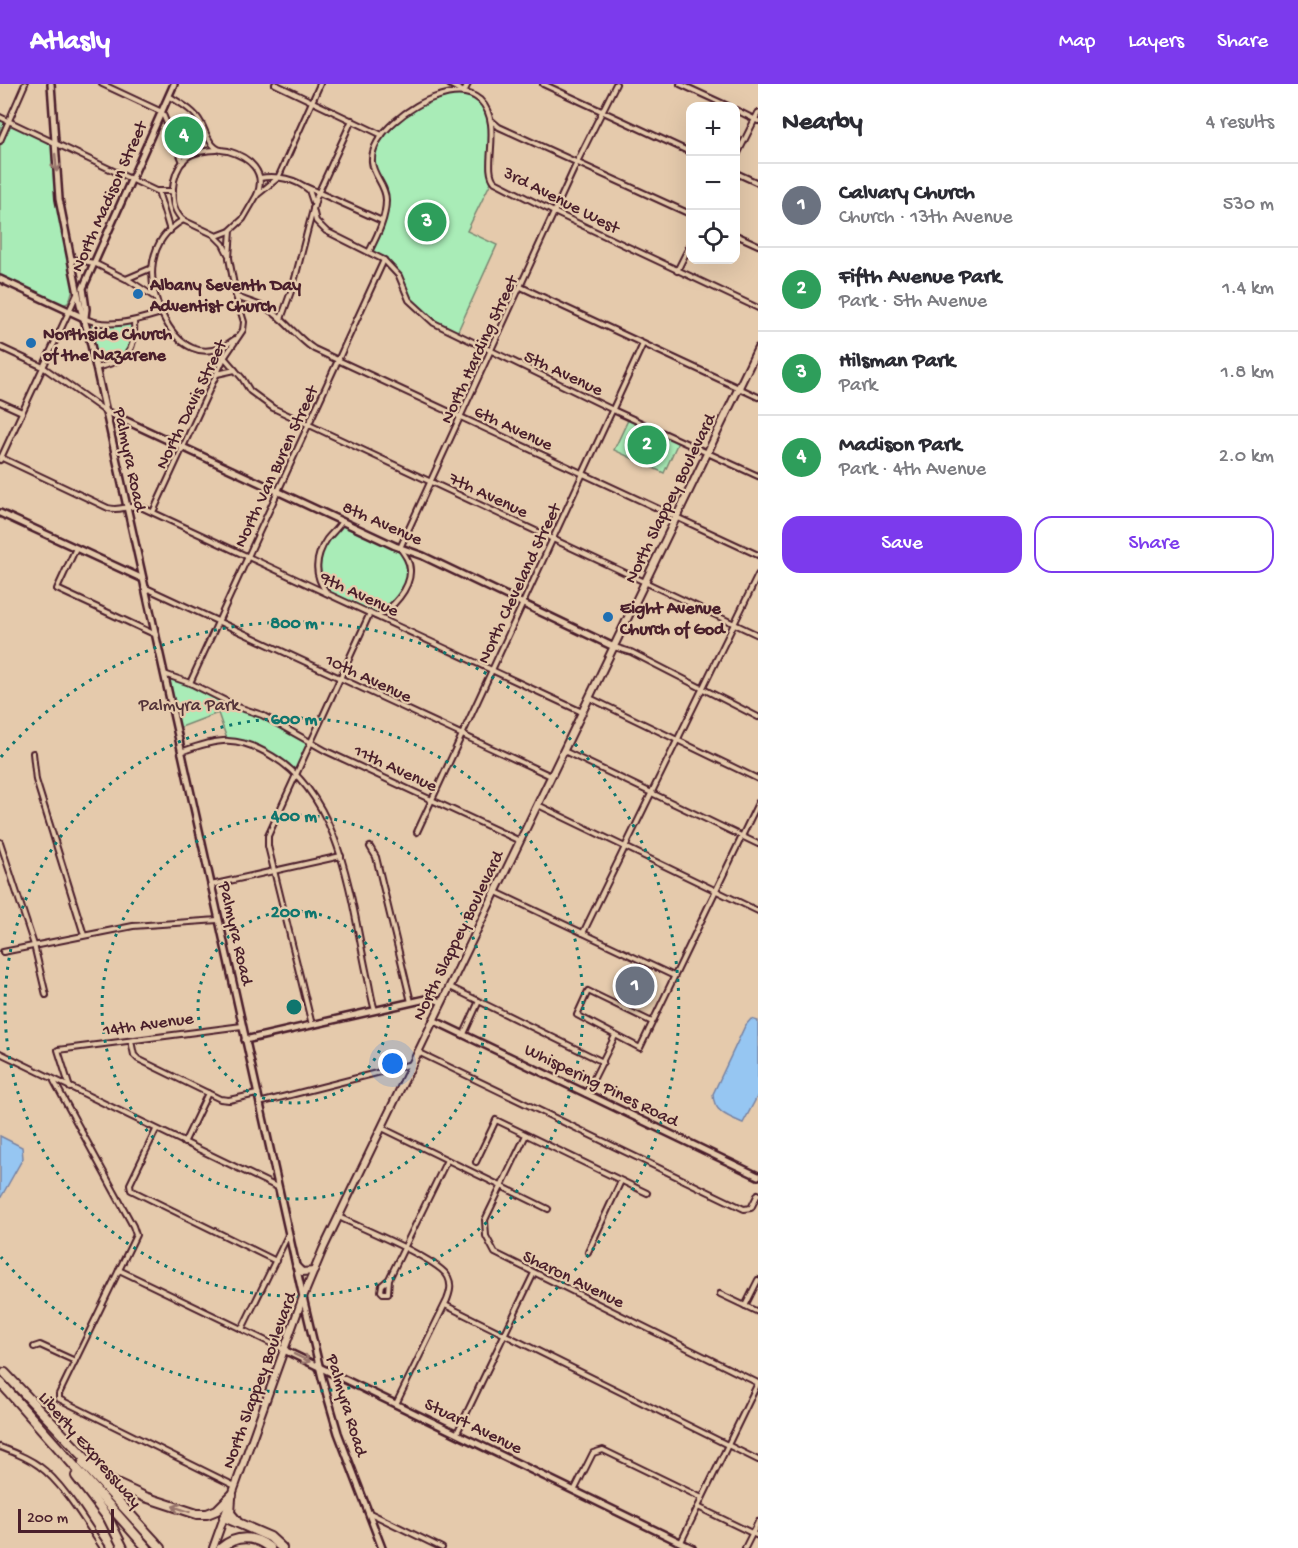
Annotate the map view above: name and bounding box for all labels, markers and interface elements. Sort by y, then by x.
text: Atlasly [30,26,110,59]
text: Map [1059,30,1095,55]
text: Layers [1128,30,1184,55]
text: Share [1217,30,1268,55]
map controls [686,102,740,264]
button: + [686,102,740,156]
text: Nearby [782,108,863,139]
text: 4 results [1206,112,1274,135]
pin: 4 [164,113,204,158]
street label: North Madison Street [68,117,154,275]
one-way arrow [51,153,62,173]
button: − [686,156,740,210]
street label: 3rd Avenue West [498,162,624,240]
text: Calvary Church [839,181,975,207]
text: 1 [797,194,806,217]
text: 530 m [1223,194,1274,217]
pin: 3 [408,200,446,244]
text: Church · 13th Avenue [839,207,1013,230]
button: locate [686,210,740,264]
text: Fifth Avenue Park [839,265,1001,291]
street label: North Harding Street [437,271,524,427]
place label: Albany Seventh Day Adventist Church [149,276,301,318]
text: 2 [797,278,806,301]
text: 1.4 km [1222,278,1274,301]
marker: Albany Seventh Day Adventist Church [131,287,145,301]
text: Park · 5th Avenue [839,291,987,314]
place label: Northside Church of the Nazarene [42,325,172,367]
marker: Northside Church of the Nazarene [24,336,38,350]
street label: North Davis Street [152,336,233,473]
street label: 5th Avenue [520,347,606,402]
text: Hilsman Park [839,349,955,375]
text: 3 [796,362,807,385]
text: 1.8 km [1221,362,1274,385]
text: Park [839,375,877,398]
street label: North Van Buren Street [231,382,325,551]
street label: 6th Avenue [470,402,556,457]
street label: Palmyra Road [107,405,150,515]
street label: North Slappey Boulevard [621,409,722,587]
pin: 2 [628,422,666,468]
text: Madison Park [839,433,961,459]
text: 4 [797,446,806,469]
text: 2.0 km [1219,446,1274,469]
text: Park · 4th Avenue [839,459,986,482]
street label: 7th Avenue [444,468,531,524]
street label: 8th Avenue [339,497,426,552]
street label: North Cleveland Street [474,499,567,667]
button: Save [782,516,1022,573]
button: Share [1034,516,1274,573]
street label: 9th Avenue [315,567,402,623]
place label: Eight Avenue Church of God [619,599,727,641]
marker: Eight Avenue Church of God [601,610,615,624]
text: 800 m [270,614,318,635]
street label: 10th Avenue [320,650,415,709]
park label: Palmyra Park [138,696,241,717]
text: 600 m [271,710,318,731]
street label: 11th Avenue [349,740,441,798]
text: 400 m [270,807,317,828]
street label: North Slappey Boulevard [409,846,510,1024]
street label: Palmyra Road [212,879,257,989]
text: 200 m [271,903,317,924]
pin: 1 [616,964,654,1008]
centre of rings [284,997,304,1017]
street label: 14th Avenue [101,1009,196,1042]
street label: Whispering Pines Road [520,1040,683,1133]
your location [378,1049,407,1078]
street label: Sharon Avenue [519,1247,628,1314]
street label: North Slappey Boulevard [219,1288,303,1472]
street label: Palmyra Road [320,1351,371,1461]
one-way arrow [292,1353,310,1365]
street label: Liberty Expressway [33,1388,145,1513]
street label: Stuart Avenue [421,1395,526,1460]
one-way arrow [172,1503,191,1514]
scale bar [18,1506,114,1534]
text: 200 m [27,1510,68,1529]

